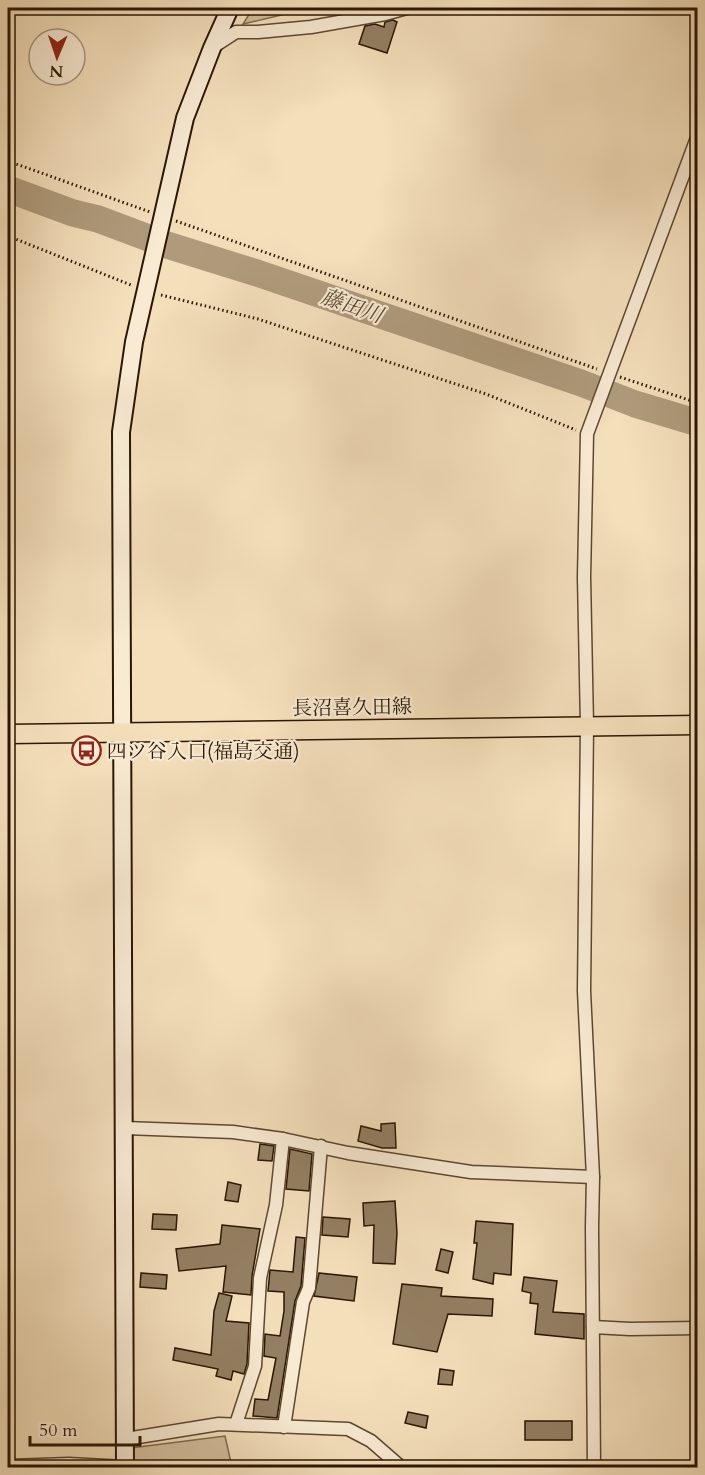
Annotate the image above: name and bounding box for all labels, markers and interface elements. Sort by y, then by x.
north arrow [27,27,87,87]
text: N [49,60,64,82]
water label: 藤田川 [317,283,388,331]
street label: 長沼喜久田線 [292,693,412,722]
bus stop icon: 四ツ谷入口(福島交通) [70,735,102,767]
place label: 四ツ谷入口(福島交通) [107,738,300,765]
scale bar [30,1409,140,1447]
text: 50 m [39,1418,78,1443]

